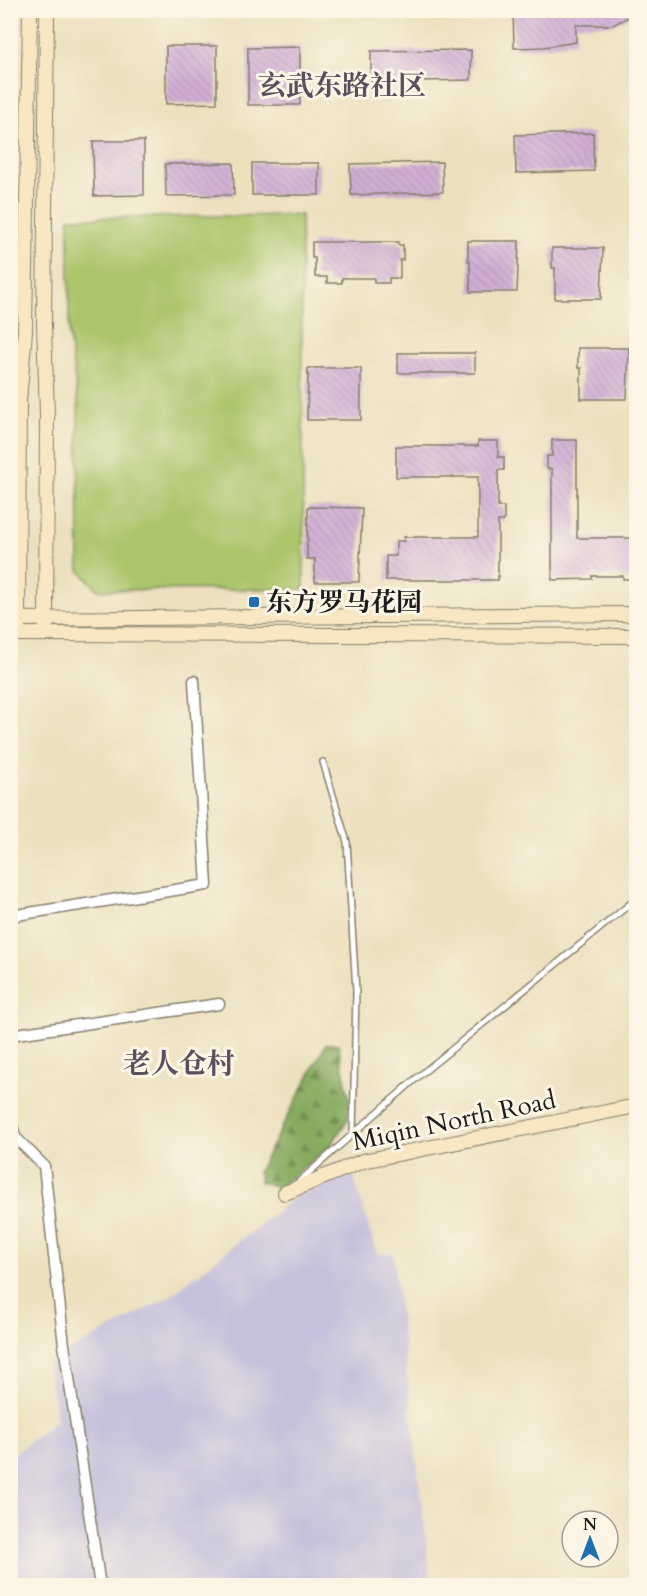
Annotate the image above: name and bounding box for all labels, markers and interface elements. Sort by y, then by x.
district label: 玄武东路社区 [258,67,426,105]
place label: 东方罗马花园 [266,585,422,620]
marker: 东方罗马花园 [247,595,261,609]
district label: 老人仓村 [123,1045,235,1083]
street label: Miqin North Road [349,1082,559,1159]
north arrow [560,1509,620,1569]
text: N [583,1514,597,1536]

